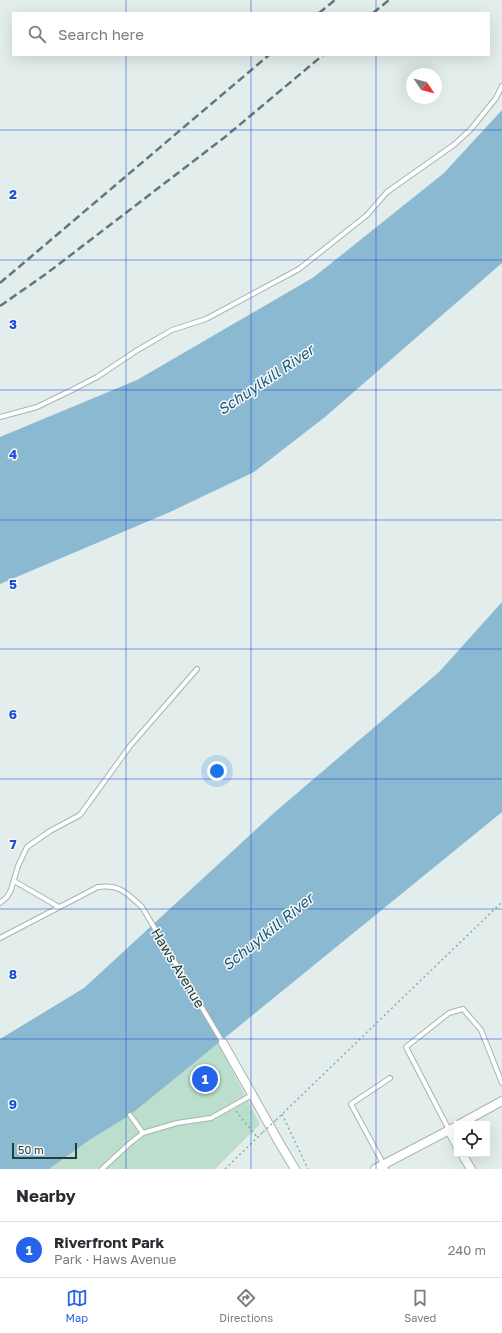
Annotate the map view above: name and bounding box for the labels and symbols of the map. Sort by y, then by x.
north arrow [406,68,442,104]
text: 2 [9,186,17,202]
text: 3 [9,316,17,332]
water label: Schuylkill River [214,339,319,419]
text: 4 [9,446,17,462]
text: 5 [9,576,17,592]
text: 6 [9,706,17,722]
your location [207,761,227,781]
text: 7 [9,836,17,852]
water label: Schuylkill River [218,888,319,974]
street label: Haws Avenue [148,925,209,1011]
text: 8 [9,966,17,982]
pin: 1 [192,1064,218,1094]
text: 9 [9,1096,17,1112]
scale bar [12,1141,77,1160]

